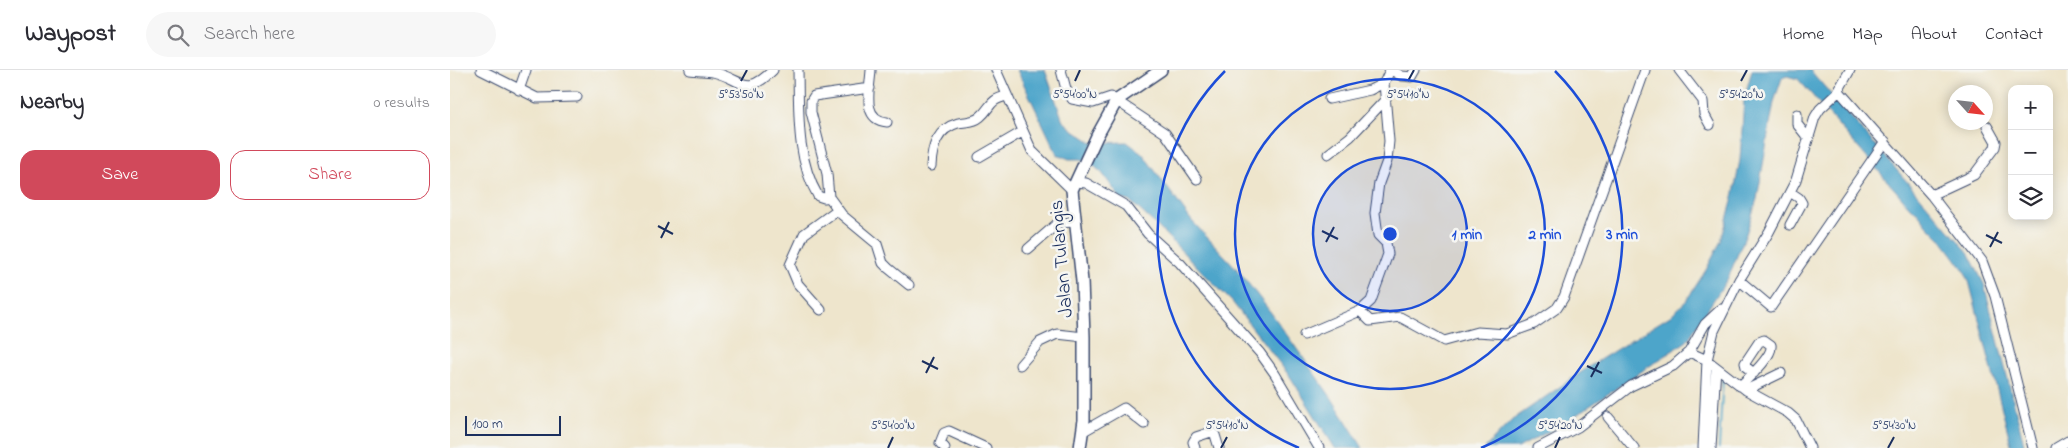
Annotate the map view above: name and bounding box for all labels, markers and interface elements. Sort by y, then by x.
search box [146,12,496,57]
text: Waypost [25,17,116,52]
icon: search [164,21,192,49]
text: Search here [204,21,295,48]
text: Home [1783,22,1824,48]
text: Map [1852,22,1883,48]
text: About [1911,22,1957,48]
text: Contact [1985,22,2043,48]
north arrow [1948,85,1993,130]
map controls [2008,85,2053,220]
button: + [2008,85,2053,130]
text: 5°53'50"N [718,86,764,104]
text: 5°54'00"N [1053,86,1097,104]
text: 5°54'10"N [1386,86,1430,104]
text: 5°54'20"N [1718,86,1764,104]
text: Nearby [20,88,84,118]
text: 0 results [374,91,430,115]
button: − [2008,130,2053,175]
button: Save [20,150,220,200]
button: Share [230,150,430,200]
button: layers [2008,175,2053,220]
street label: Jalan Tulangis [1043,199,1083,319]
text: 1 min [1452,224,1483,246]
text: 2 min [1528,224,1562,246]
text: 3 min [1605,224,1638,246]
centre of rings [1381,225,1399,243]
scale bar [465,413,561,436]
text: 100 m [472,414,503,435]
text: 5°54'00"N [871,417,915,435]
text: 5°54'10"N [1205,417,1249,435]
text: 5°54'20"N [1537,417,1583,435]
text: 5°54'30"N [1872,417,1916,435]

